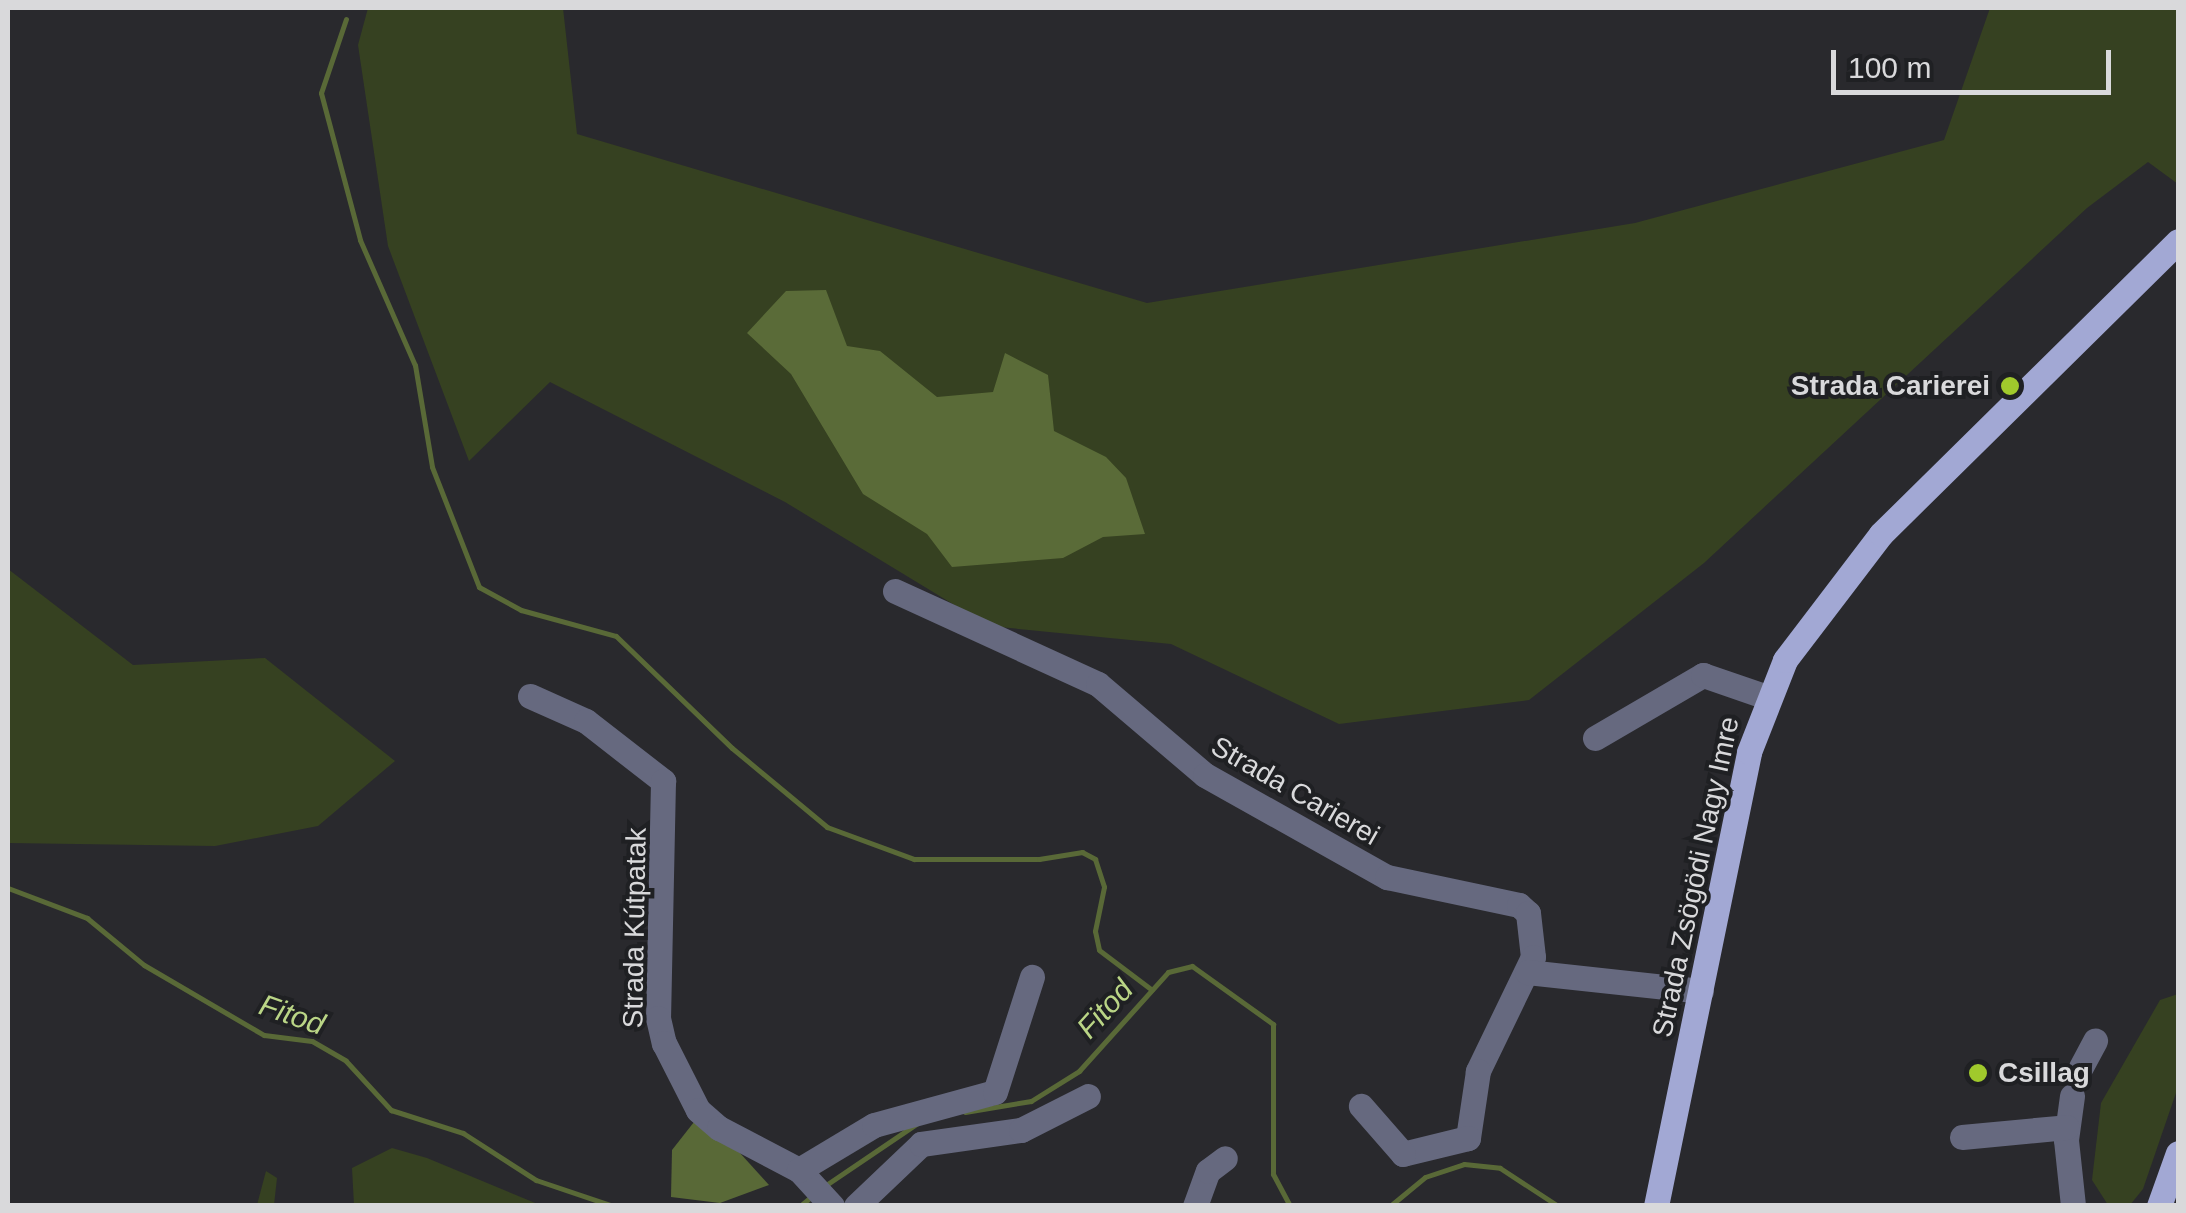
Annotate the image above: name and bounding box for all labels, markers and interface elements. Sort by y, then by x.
scale bar [1836,30,2116,92]
text: 100 m [1848,51,1931,84]
place label: Strada Carierei [1791,369,1990,403]
marker: Strada Carierei [1999,375,2021,397]
street label: Strada Zsögödi Nagy Imre [1646,714,1746,1040]
street label: Strada Carierei [1205,729,1385,853]
street label: Strada Kútpatak [616,827,654,1029]
water label: Fitod [1069,972,1141,1046]
water label: Fitod [255,987,329,1043]
place label: Csillag [1998,1056,2090,1090]
marker: Csillag [1967,1062,1989,1084]

